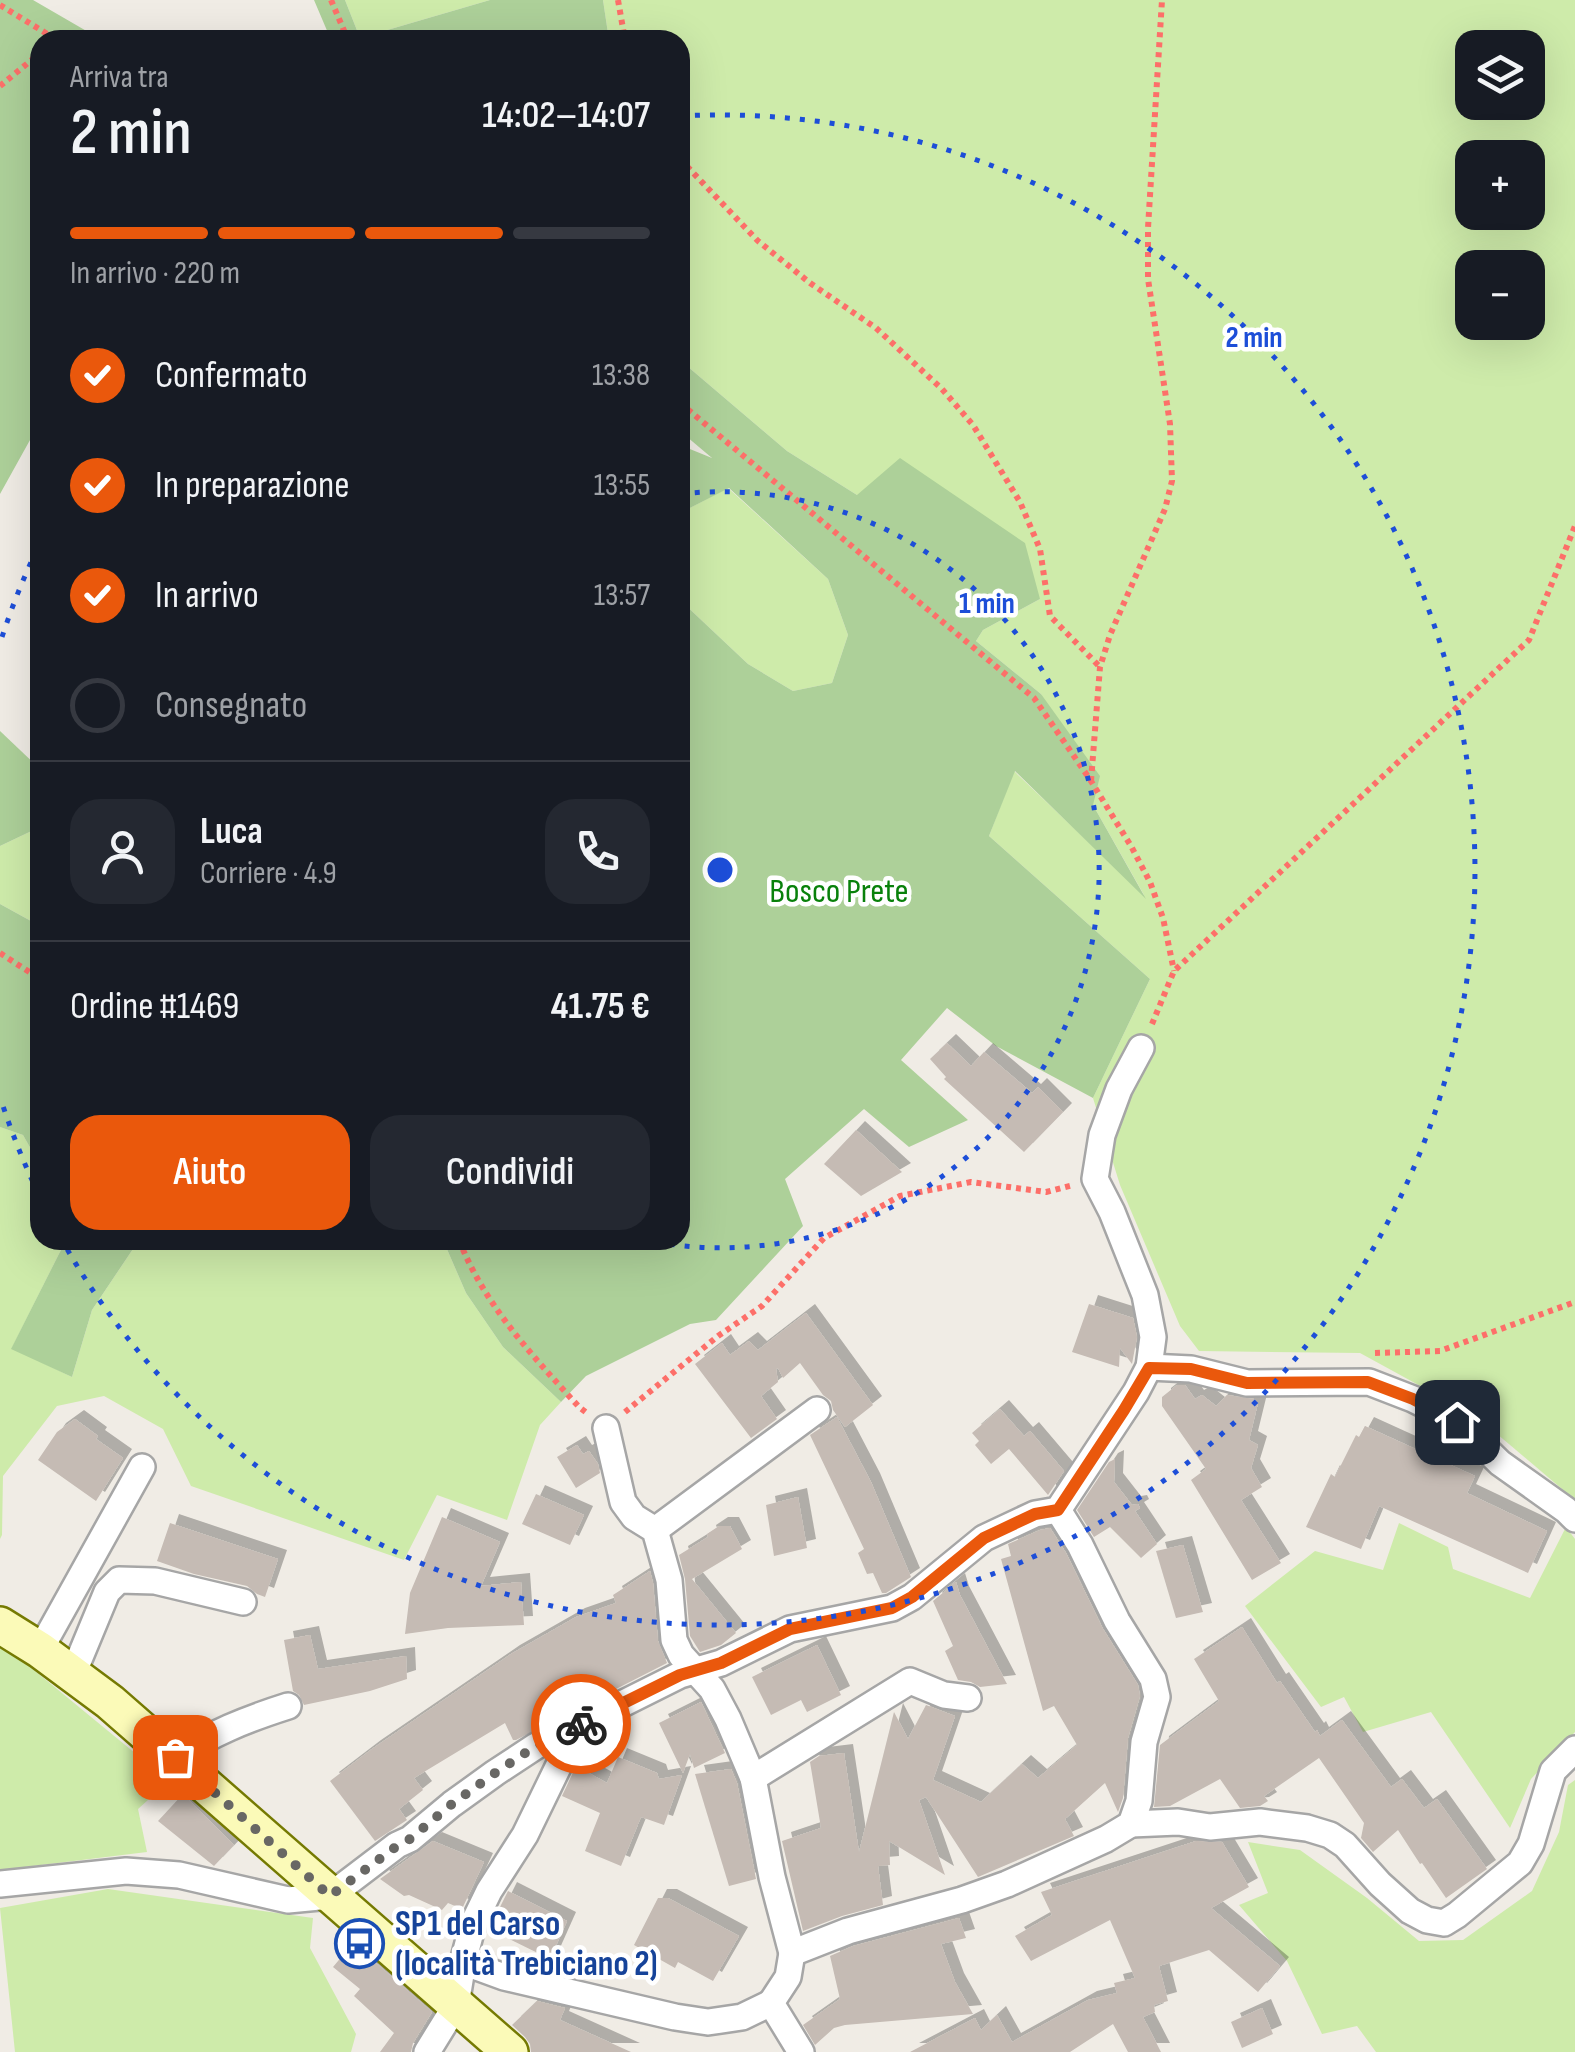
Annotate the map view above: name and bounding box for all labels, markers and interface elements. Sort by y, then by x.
map controls [1455,30,1545,340]
button: layers [1455,30,1545,120]
text: Arriva tra [70,58,169,97]
text: 14:02–14:07 [482,93,650,138]
text: 2 min [70,95,192,173]
button: + [1455,140,1545,230]
button: − [1455,250,1545,340]
text: In arrivo · 220 m [70,254,240,293]
text: 2 min [1225,320,1283,356]
icon: check [70,348,125,403]
text: Confermato [155,353,308,398]
text: 13:38 [592,356,650,395]
icon: check [70,458,125,513]
text: In preparazione [155,463,350,508]
text: 13:55 [594,466,650,505]
icon: check [70,568,125,623]
text: In arrivo [155,573,259,618]
text: 13:57 [594,576,650,615]
text: 1 min [959,586,1015,622]
text: Consegnato [155,683,307,728]
button: person [70,799,175,904]
button: phone [545,799,650,904]
text: Luca [200,809,263,854]
centre of rings [702,852,738,888]
text: Corriere · 4.9 [200,854,337,893]
park label: Bosco Prete [769,870,909,913]
text: Ordine #1469 [70,984,239,1029]
text: 41.75 € [551,984,650,1029]
button: Aiuto [70,1115,350,1230]
button: Condividi [370,1115,650,1230]
pin [1415,1380,1500,1465]
icon: home [1430,1395,1485,1450]
courier [531,1674,631,1774]
icon: bike [554,1697,609,1752]
pin [133,1715,218,1800]
icon: bag [148,1730,203,1785]
place label: SP1 del Carso (località Trebiciano 2) [395,1903,658,1986]
bus stop icon: SP1 del Carso (località Trebiciano 2) [334,1918,386,1970]

